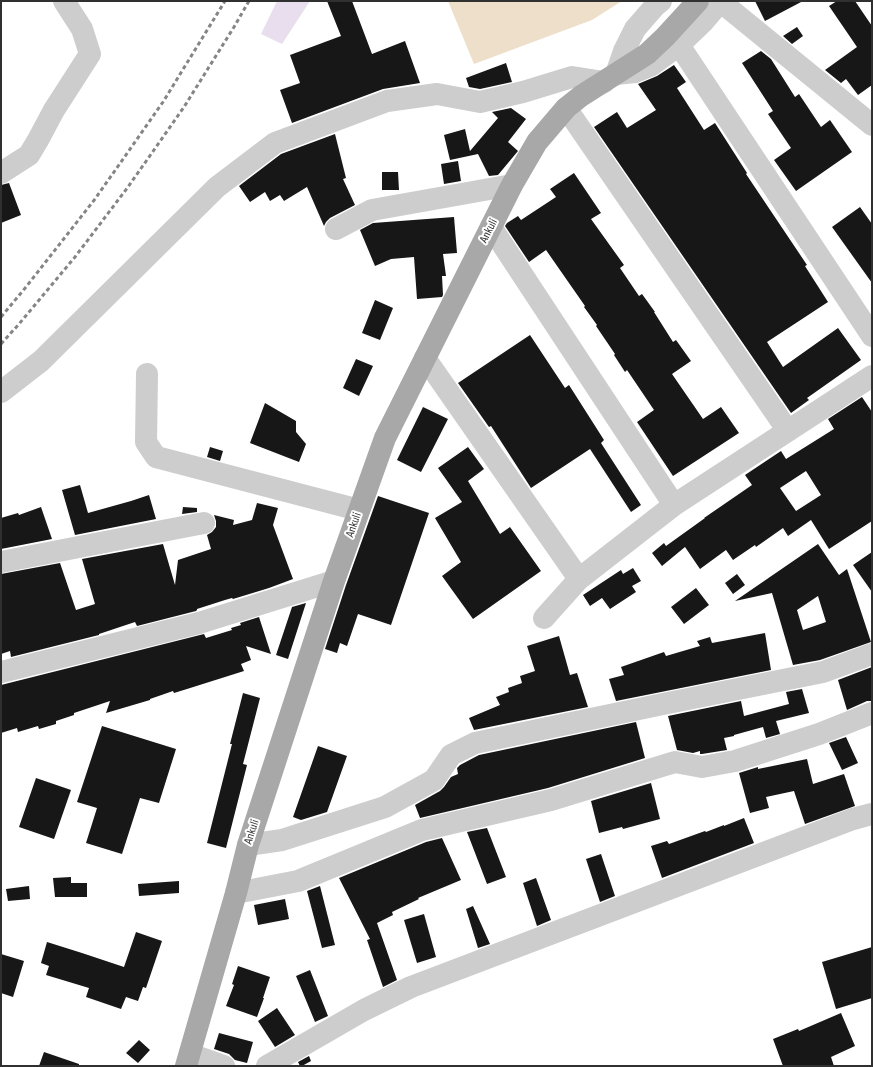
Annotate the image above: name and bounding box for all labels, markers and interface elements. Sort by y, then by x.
street label: Ankuli [477,217,501,245]
street label: Ankuli [343,511,365,539]
street label: Ankuli [241,818,263,846]

